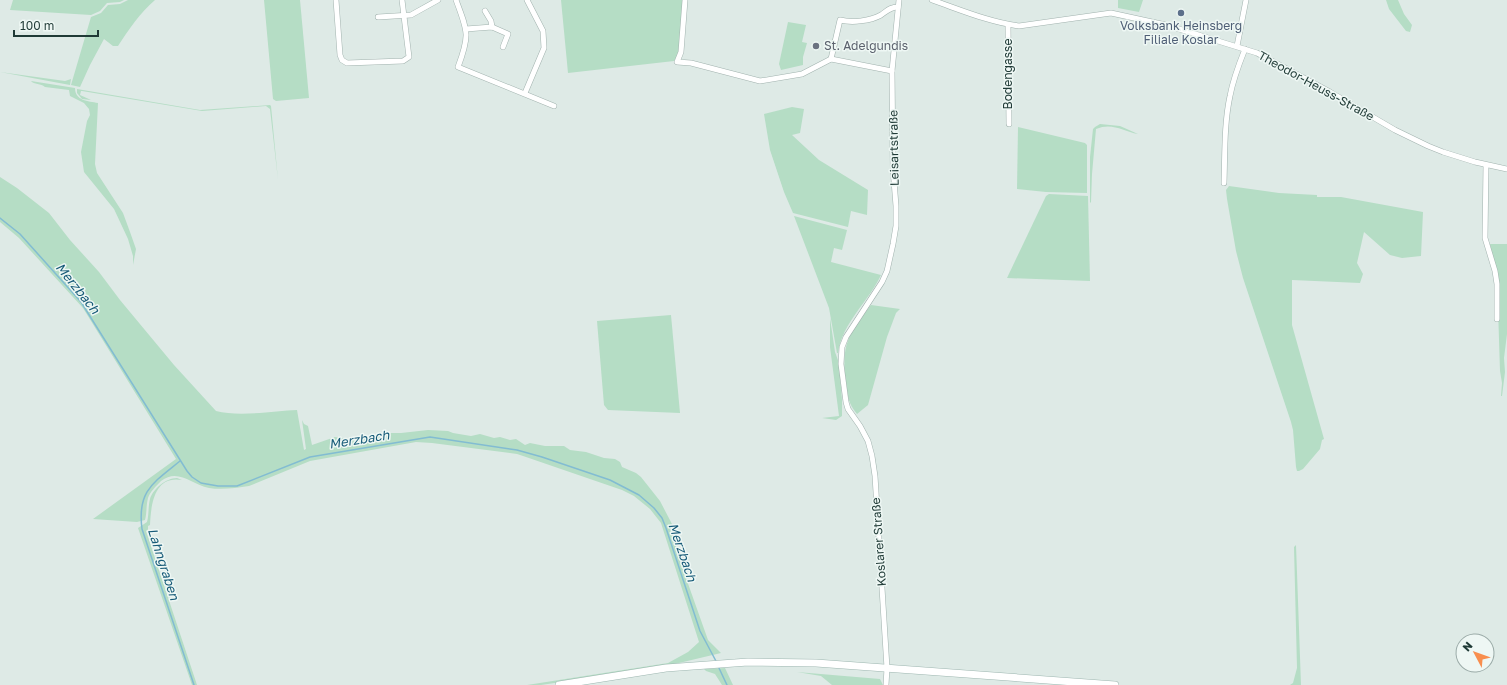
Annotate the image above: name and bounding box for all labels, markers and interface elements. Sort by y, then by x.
marker: Volksbank Heinsberg Filiale Koslar [1176,8,1186,18]
scale bar [14,12,98,38]
text: 100 m [20,18,54,33]
place label: Volksbank Heinsberg Filiale Koslar [1120,18,1242,47]
place label: St. Adelgundis [824,38,908,53]
street label: Bodengasse [1000,39,1015,109]
marker: St. Adelgundis [811,41,821,51]
street label: Theodor-Heuss-Straße [1256,47,1377,124]
street label: Leisartstraße [885,110,902,186]
water label: Merzbach [53,259,104,318]
water label: Merzbach [328,426,391,452]
street label: Koslarer Straße [868,497,889,587]
water label: Merzbach [666,521,701,584]
water label: Lahngraben [145,526,183,603]
north arrow [1455,633,1495,673]
text: N [1459,639,1475,654]

